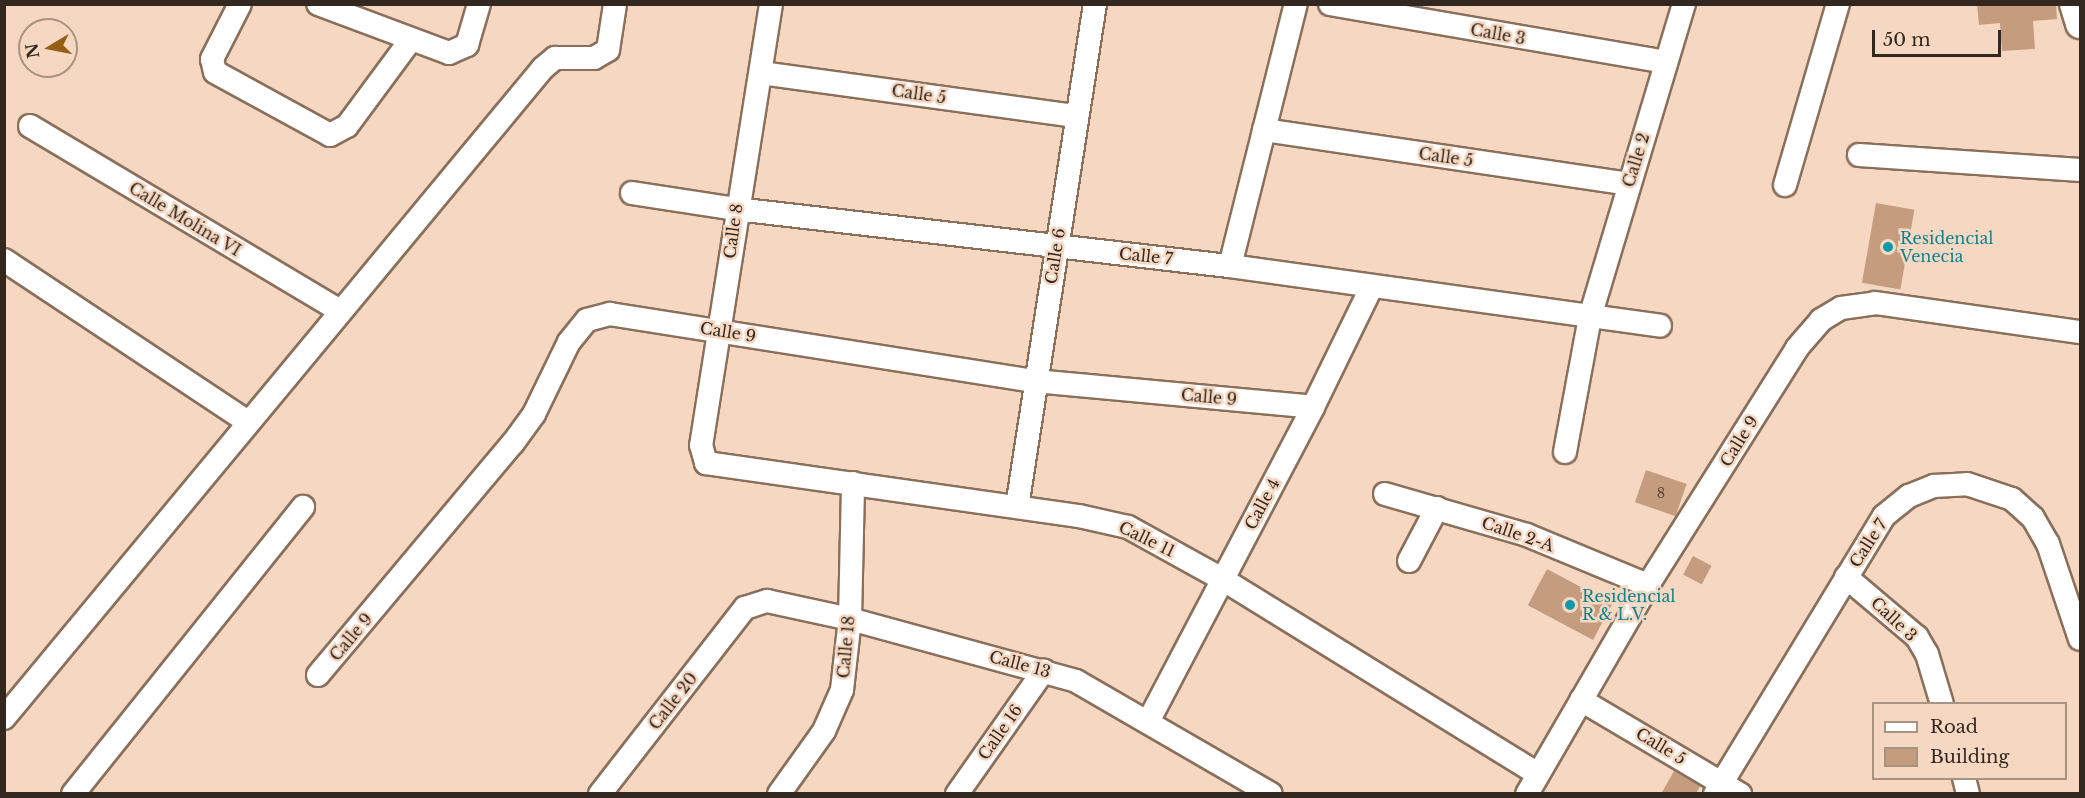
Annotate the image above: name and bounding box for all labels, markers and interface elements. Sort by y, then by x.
north arrow [18,18,78,78]
scale bar [1875,18,2004,56]
street label: Calle 3 [1469,20,1527,48]
text: 50 m [1883,29,1931,51]
text: N [21,42,43,60]
street label: Calle 5 [890,81,948,107]
street label: Calle 2 [1619,131,1653,189]
street label: Calle 5 [1417,144,1475,170]
street label: Calle Molina VI [125,178,245,260]
street label: Calle 8 [720,202,746,260]
street label: Calle 6 [1041,227,1069,285]
place label: Residencial Venecia [1900,228,1993,266]
marker: Residencial Venecia [1881,240,1895,254]
street label: Calle 7 [1118,244,1174,268]
street label: Calle 9 [699,318,757,346]
street label: Calle 9 [1180,385,1238,409]
street label: Calle 9 [1716,412,1762,470]
street label: Calle 4 [1241,475,1283,533]
house number: 8 [1657,485,1665,501]
street label: Calle 2-A [1479,513,1557,555]
street label: Calle 7 [1845,515,1891,571]
street label: Calle 11 [1116,517,1178,561]
place label: Residencial R & L.V. [1582,586,1675,624]
street label: Calle 3 [1867,593,1921,645]
marker: Residencial R & L.V. [1563,598,1577,612]
street label: Calle 9 [326,609,376,665]
street label: Calle 18 [834,615,858,679]
street label: Calle 13 [987,647,1053,681]
street label: Calle 20 [645,669,701,733]
street label: Calle 16 [974,701,1026,763]
legend [1872,702,2067,780]
text: Road [1930,716,1978,738]
street label: Calle 5 [1633,724,1689,768]
text: Building [1930,746,2009,768]

